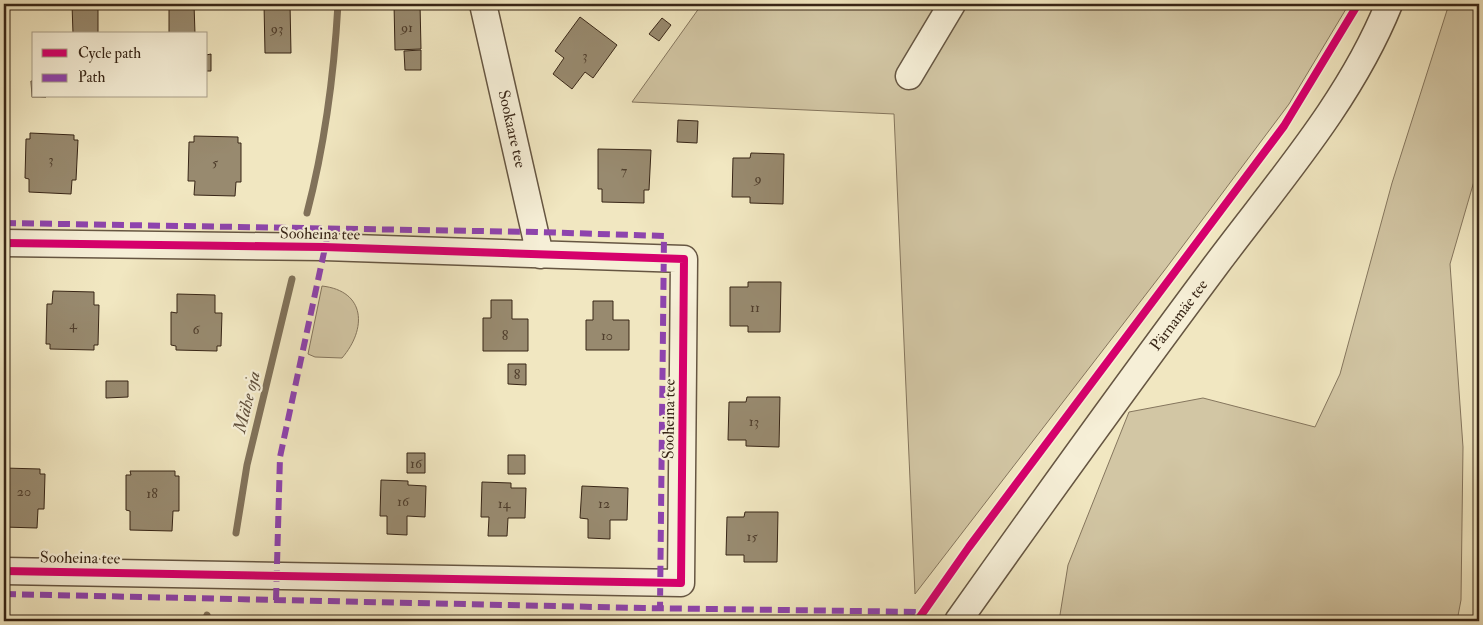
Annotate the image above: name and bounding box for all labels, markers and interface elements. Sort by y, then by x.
house number: 91 [400,19,413,36]
house number: 93 [270,20,283,37]
legend [32,32,208,98]
text: Cycle path [78,44,141,64]
house number: 3 [582,47,588,64]
text: Path [78,68,105,87]
street label: Sookaare tee [493,88,531,170]
house number: 3 [48,151,54,168]
house number: 5 [212,154,219,171]
house number: 7 [621,162,628,179]
house number: 9 [753,170,762,187]
street label: Sooheina tee [280,223,361,245]
street label: Pärnamäe tee [1146,275,1213,355]
house number: 11 [750,299,760,316]
house number: 4 [69,316,78,333]
house number: 6 [192,321,200,338]
house number: 8 [502,327,509,344]
house number: 10 [601,327,613,344]
house number: 8 [514,366,521,383]
water label: Mähe oja [228,369,266,436]
street label: Sooheina tee [658,378,680,459]
house number: 13 [749,413,759,430]
house number: 16 [410,455,423,472]
house number: 20 [17,483,31,500]
house number: 18 [146,485,158,502]
house number: 16 [397,493,410,510]
house number: 14 [498,495,512,512]
house number: 12 [598,495,610,512]
house number: 15 [746,528,758,545]
street label: Sooheina tee [40,547,121,569]

